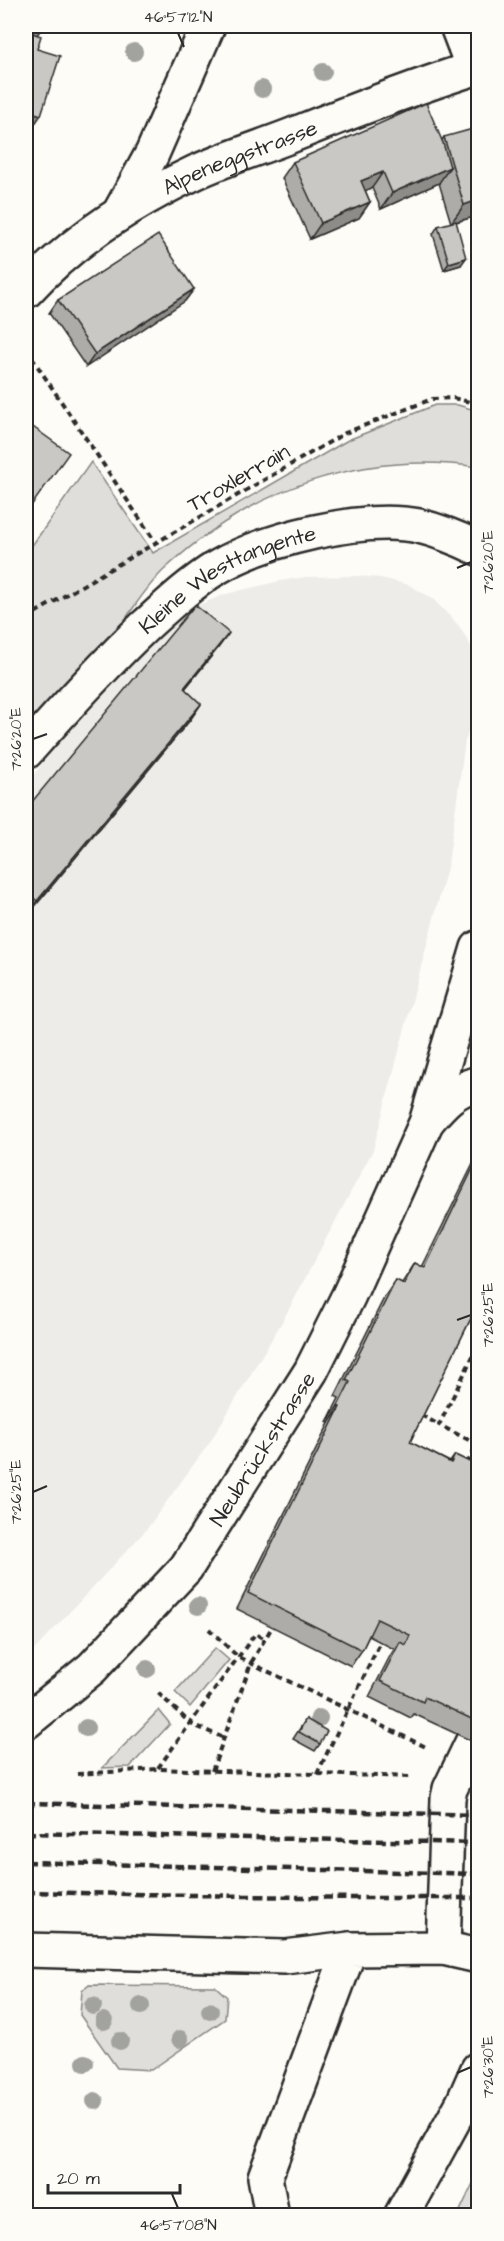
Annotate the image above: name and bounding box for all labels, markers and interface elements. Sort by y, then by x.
text: 46°57'12"N [144,7,212,28]
street label: Alpeneggstrasse [157,113,322,203]
street label: Troxlerrain [182,436,296,520]
street label: Kleine Westtangente [132,518,319,642]
text: 7°26'20"E [478,530,499,594]
text: 7°26'20"E [6,707,27,771]
text: 7°26'25"E [478,1283,499,1347]
street label: Neubrückstrasse [202,1366,324,1532]
text: 7°26'25"E [6,1460,27,1524]
text: 7°26'30"E [478,2036,499,2098]
scale bar [48,2157,180,2195]
text: 20 m [57,2166,100,2191]
text: 46°57'08"N [139,2215,217,2236]

